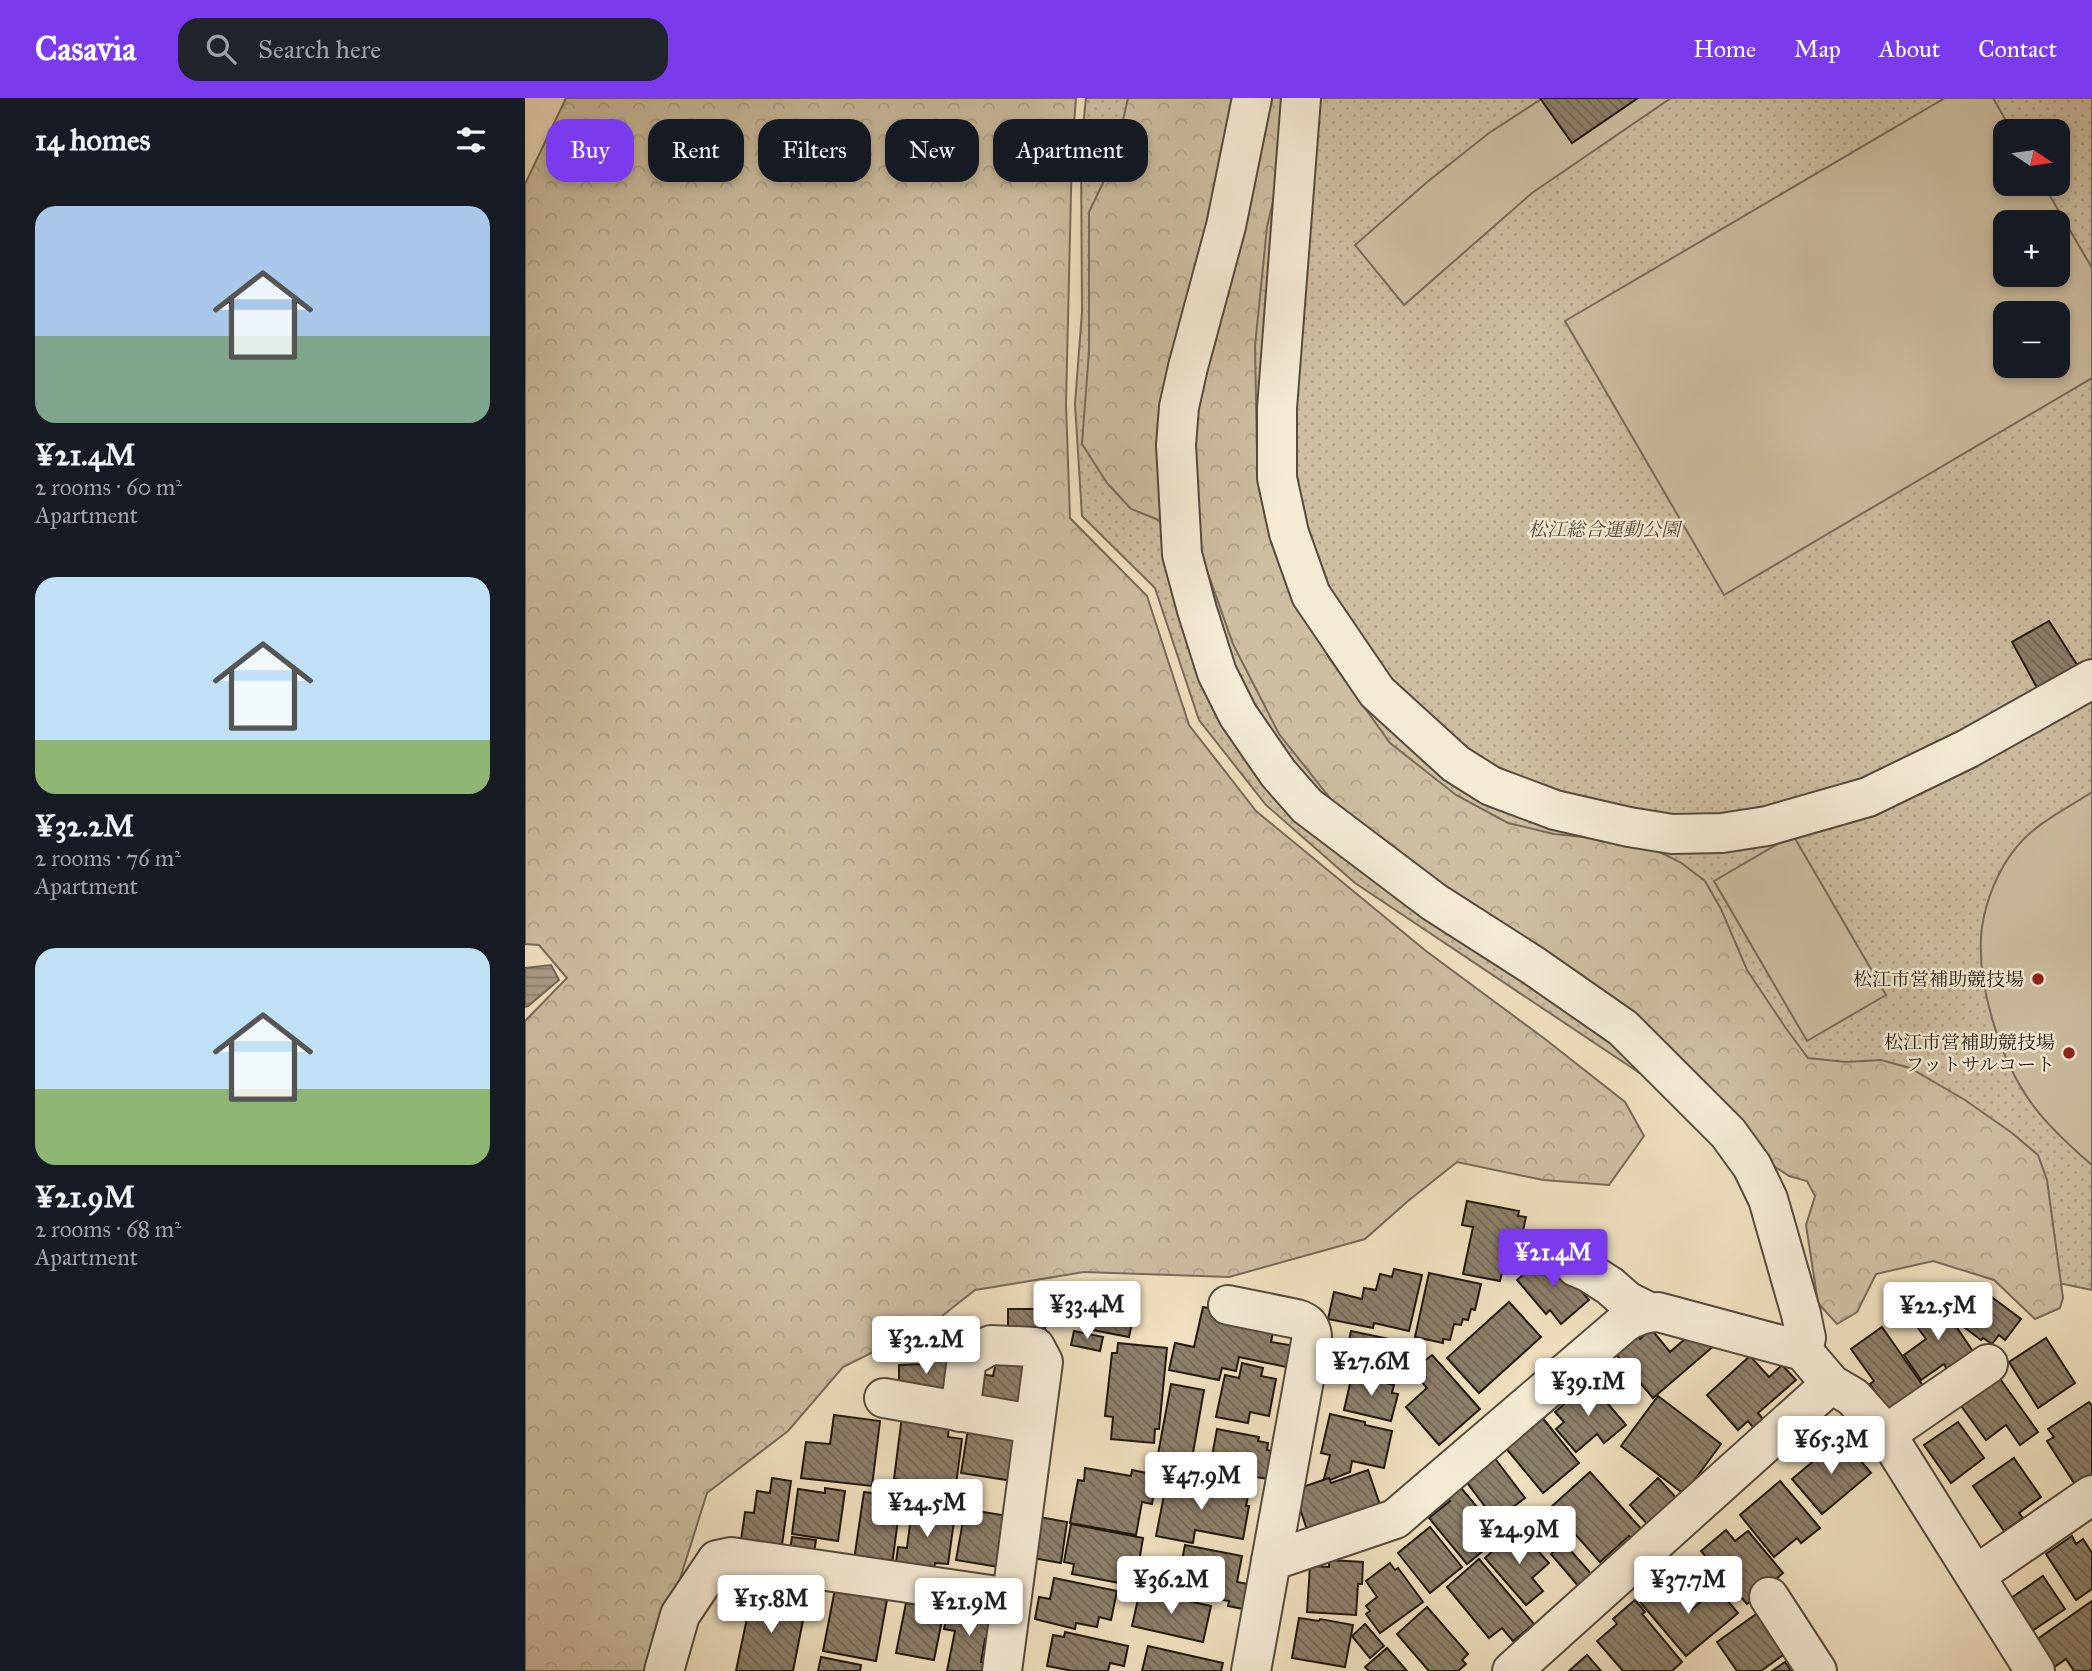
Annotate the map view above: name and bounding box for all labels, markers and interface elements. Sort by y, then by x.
search box [178,18,668,81]
text: Casavia [35,29,136,69]
icon: search [202,30,240,68]
text: Search here [258,33,381,65]
text: Home [1693,34,1756,64]
text: Map [1794,34,1841,64]
text: About [1879,34,1940,64]
text: Contact [1978,34,2057,64]
chip: Buy [546,119,634,182]
chip: Rent [648,119,744,182]
chip: Filters [758,119,871,182]
chip: New [885,119,979,182]
chip: Apartment [993,119,1148,182]
north arrow [1993,119,2070,196]
map controls [1993,119,2070,378]
icon: filters [452,121,490,159]
text: 14 homes [35,122,150,158]
button: + [1993,210,2070,287]
icon: home [200,252,326,378]
button: − [1993,301,2070,378]
text: ¥21.4M [35,437,136,473]
text: 2 rooms · 60 m² [35,473,182,501]
text: Apartment [35,501,138,529]
park label: 松江総合運動公園 [1528,518,1683,541]
icon: home [200,623,326,749]
text: ¥32.2M [35,808,134,844]
text: 2 rooms · 76 m² [35,844,181,872]
text: Apartment [35,872,138,900]
place label: 松江市営補助競技場 [1853,968,2024,991]
marker: 松江市営補助競技場 [2030,971,2046,987]
icon: home [200,994,326,1120]
place label: 松江市営補助競技場 フットサルコート [1884,1031,2055,1076]
marker: 松江市営補助競技場 フットサルコート [2061,1045,2077,1061]
text: ¥21.9M [35,1179,135,1215]
text: 2 rooms · 68 m² [35,1215,181,1243]
pin: ¥21.4M [1496,1230,1610,1289]
text: ¥21.4M [1514,1238,1592,1266]
text: Apartment [35,1243,138,1271]
pin: ¥33.4M [1030,1282,1144,1341]
pin: ¥22.5M [1881,1282,1995,1342]
text: ¥33.4M [1049,1290,1125,1318]
text: ¥22.5M [1899,1291,1977,1319]
pin: ¥32.2M [869,1316,983,1376]
text: ¥32.2M [888,1325,964,1353]
pin: ¥27.6M [1314,1338,1428,1398]
text: ¥27.6M [1332,1347,1410,1375]
pin: ¥39.1M [1531,1358,1645,1418]
text: ¥39.1M [1551,1367,1625,1395]
pin: ¥65.3M [1774,1416,1888,1476]
text: ¥65.3M [1794,1425,1868,1453]
pin: ¥47.9M [1144,1452,1258,1512]
text: ¥47.9M [1161,1461,1241,1489]
pin: ¥24.5M [870,1480,984,1539]
text: ¥24.5M [888,1488,966,1516]
pin: ¥24.9M [1462,1506,1576,1566]
text: ¥24.9M [1479,1515,1559,1543]
pin: ¥36.2M [1114,1556,1228,1616]
pin: ¥37.7M [1631,1556,1745,1616]
text: ¥36.2M [1133,1565,1209,1593]
text: ¥37.7M [1650,1565,1726,1593]
pin: ¥15.8M [714,1576,828,1635]
pin: ¥21.9M [912,1578,1026,1638]
text: ¥15.8M [734,1584,808,1612]
text: ¥21.9M [931,1587,1007,1615]

